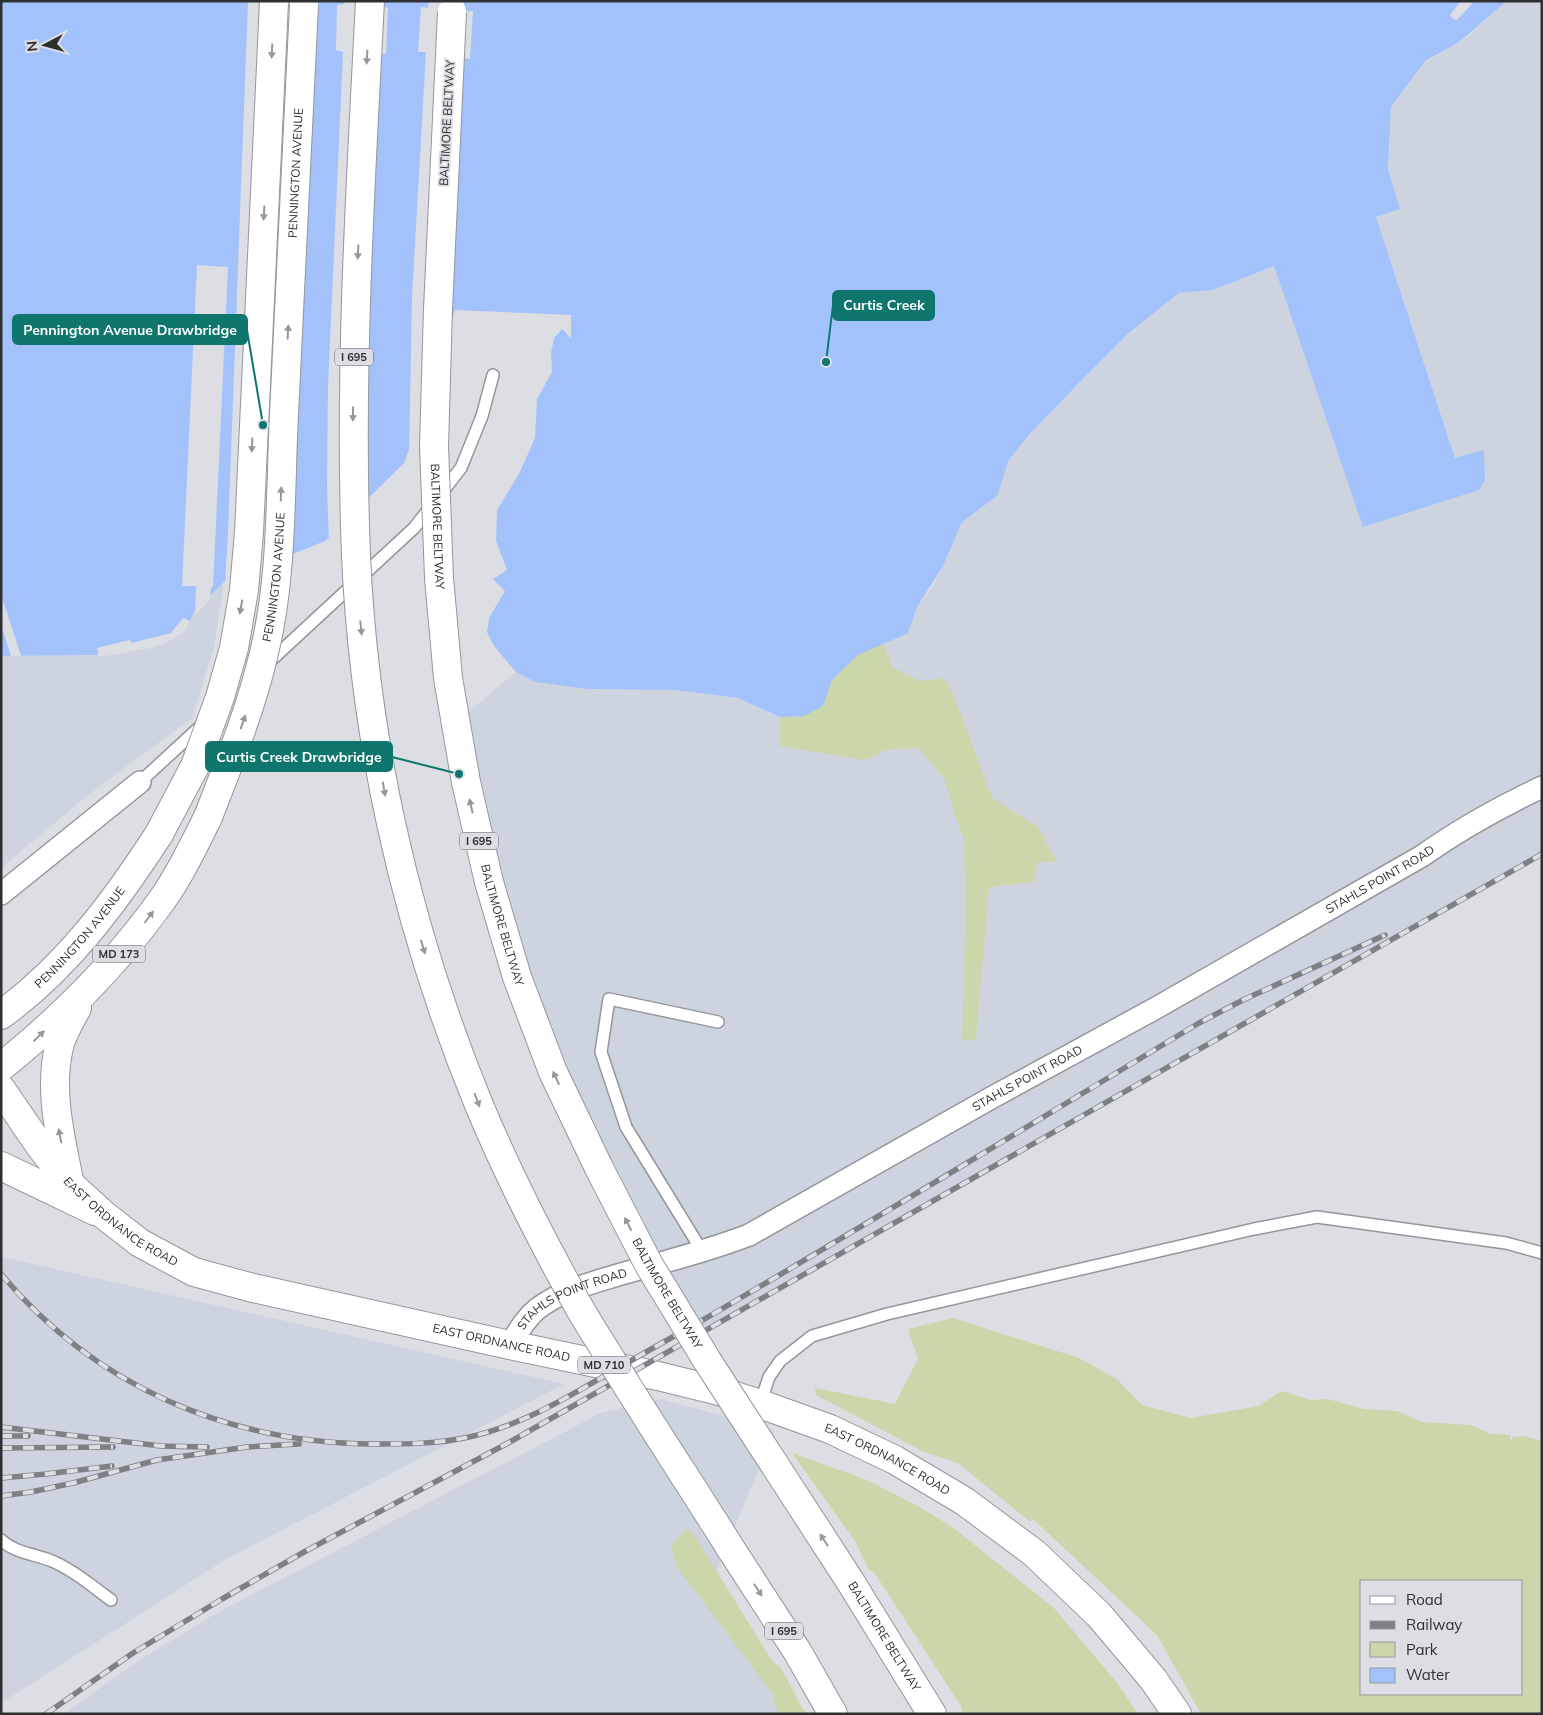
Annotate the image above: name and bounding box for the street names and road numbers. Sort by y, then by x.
street label: BALTIMORE BELTWAY [436,59,457,186]
street label: PENNINGTON AVENUE [285,108,306,238]
road number: I 695 [335,348,373,366]
street label: BALTIMORE BELTWAY [428,463,448,591]
street label: PENNINGTON AVENUE [259,512,288,643]
road number: I 695 [460,832,498,849]
street label: STAHLS POINT ROAD [1323,842,1437,916]
street label: BALTIMORE BELTWAY [478,863,528,989]
street label: PENNINGTON AVENUE [31,884,128,991]
road number: MD 173 [93,946,145,962]
street label: STAHLS POINT ROAD [969,1042,1085,1114]
street label: EAST ORDNANCE ROAD [60,1174,181,1269]
street label: BALTIMORE BELTWAY [629,1235,706,1352]
street label: STAHLS POINT ROAD [514,1265,629,1333]
street label: EAST ORDNANCE ROAD [431,1320,572,1364]
road number: MD 710 [578,1356,630,1374]
street label: EAST ORDNANCE ROAD [823,1420,953,1498]
street label: BALTIMORE BELTWAY [845,1578,924,1694]
road number: I 695 [765,1622,803,1640]

